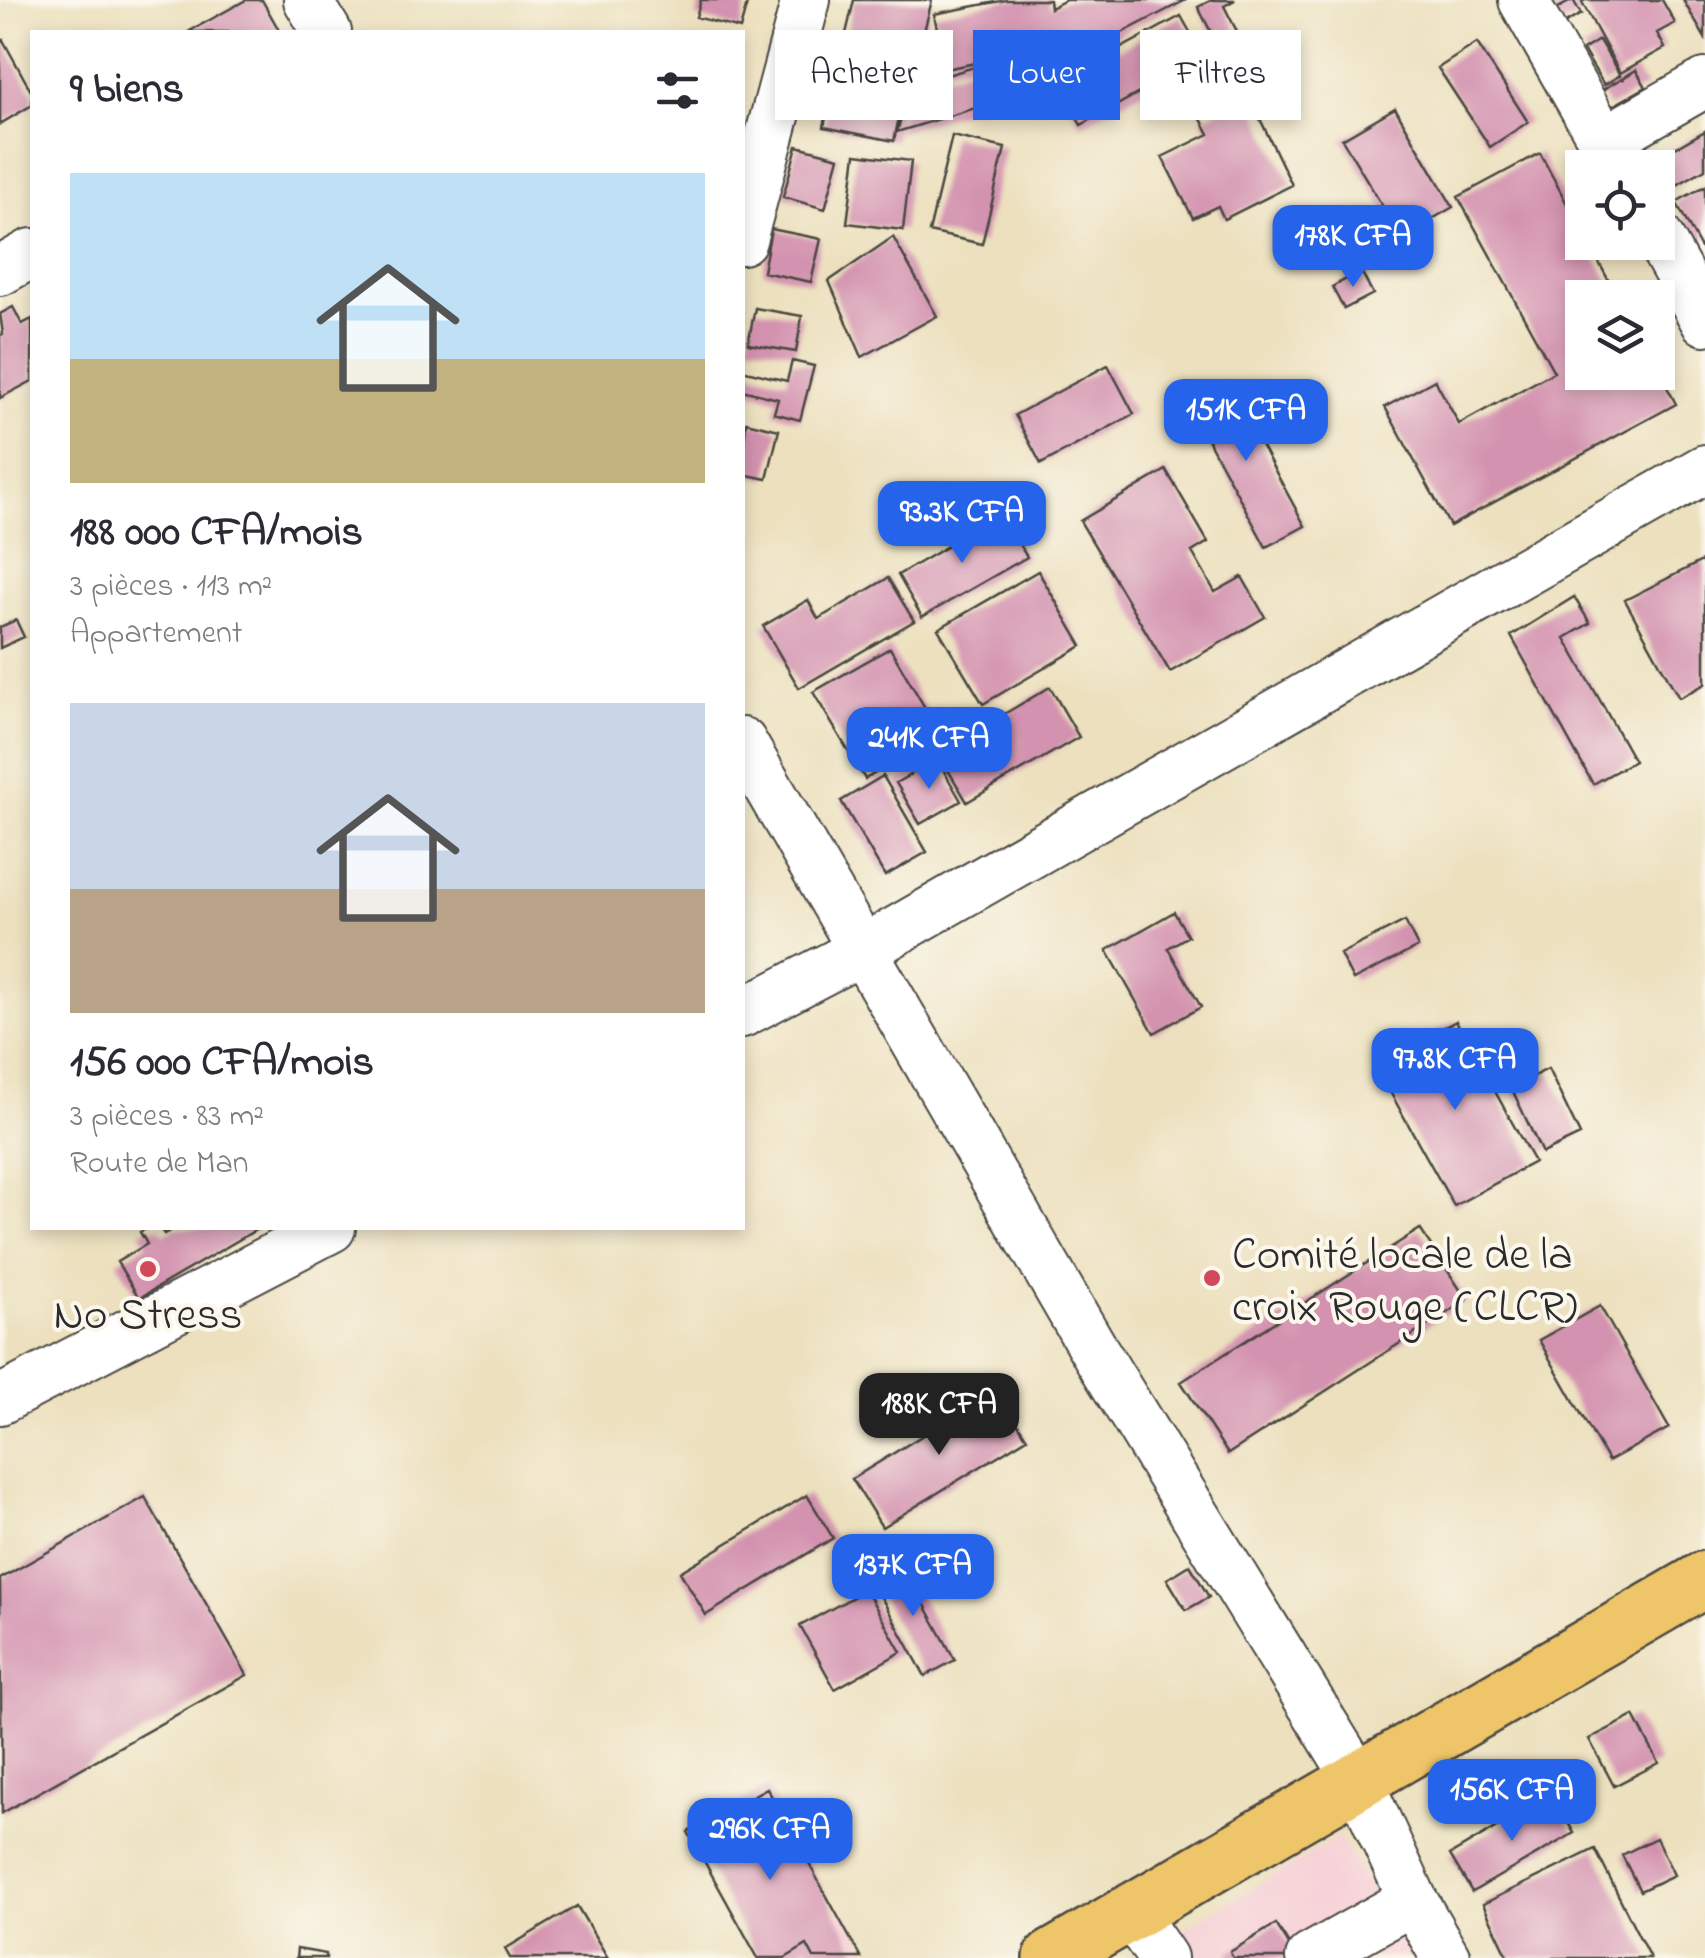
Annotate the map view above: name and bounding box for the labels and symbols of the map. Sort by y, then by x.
pin: 178K CFA [1250,205,1456,290]
pin: 151K CFA [1143,379,1349,464]
pin: 93.3K CFA [848,481,1076,566]
pin: 241K CFA [826,707,1032,792]
pin: 97.8K CFA [1341,1028,1569,1113]
place label: Comité locale de la croix Rouge (CLCR) [1232,1224,1577,1343]
marker: No Stress [137,1258,159,1280]
marker: Comité locale de la croix Rouge (CLCR) [1201,1267,1223,1289]
place label: No Stress [54,1284,242,1350]
pin: 188K CFA [836,1373,1042,1458]
pin: 137K CFA [810,1534,1016,1619]
pin: 156K CFA [1409,1759,1615,1844]
pin: 296K CFA [667,1798,873,1883]

